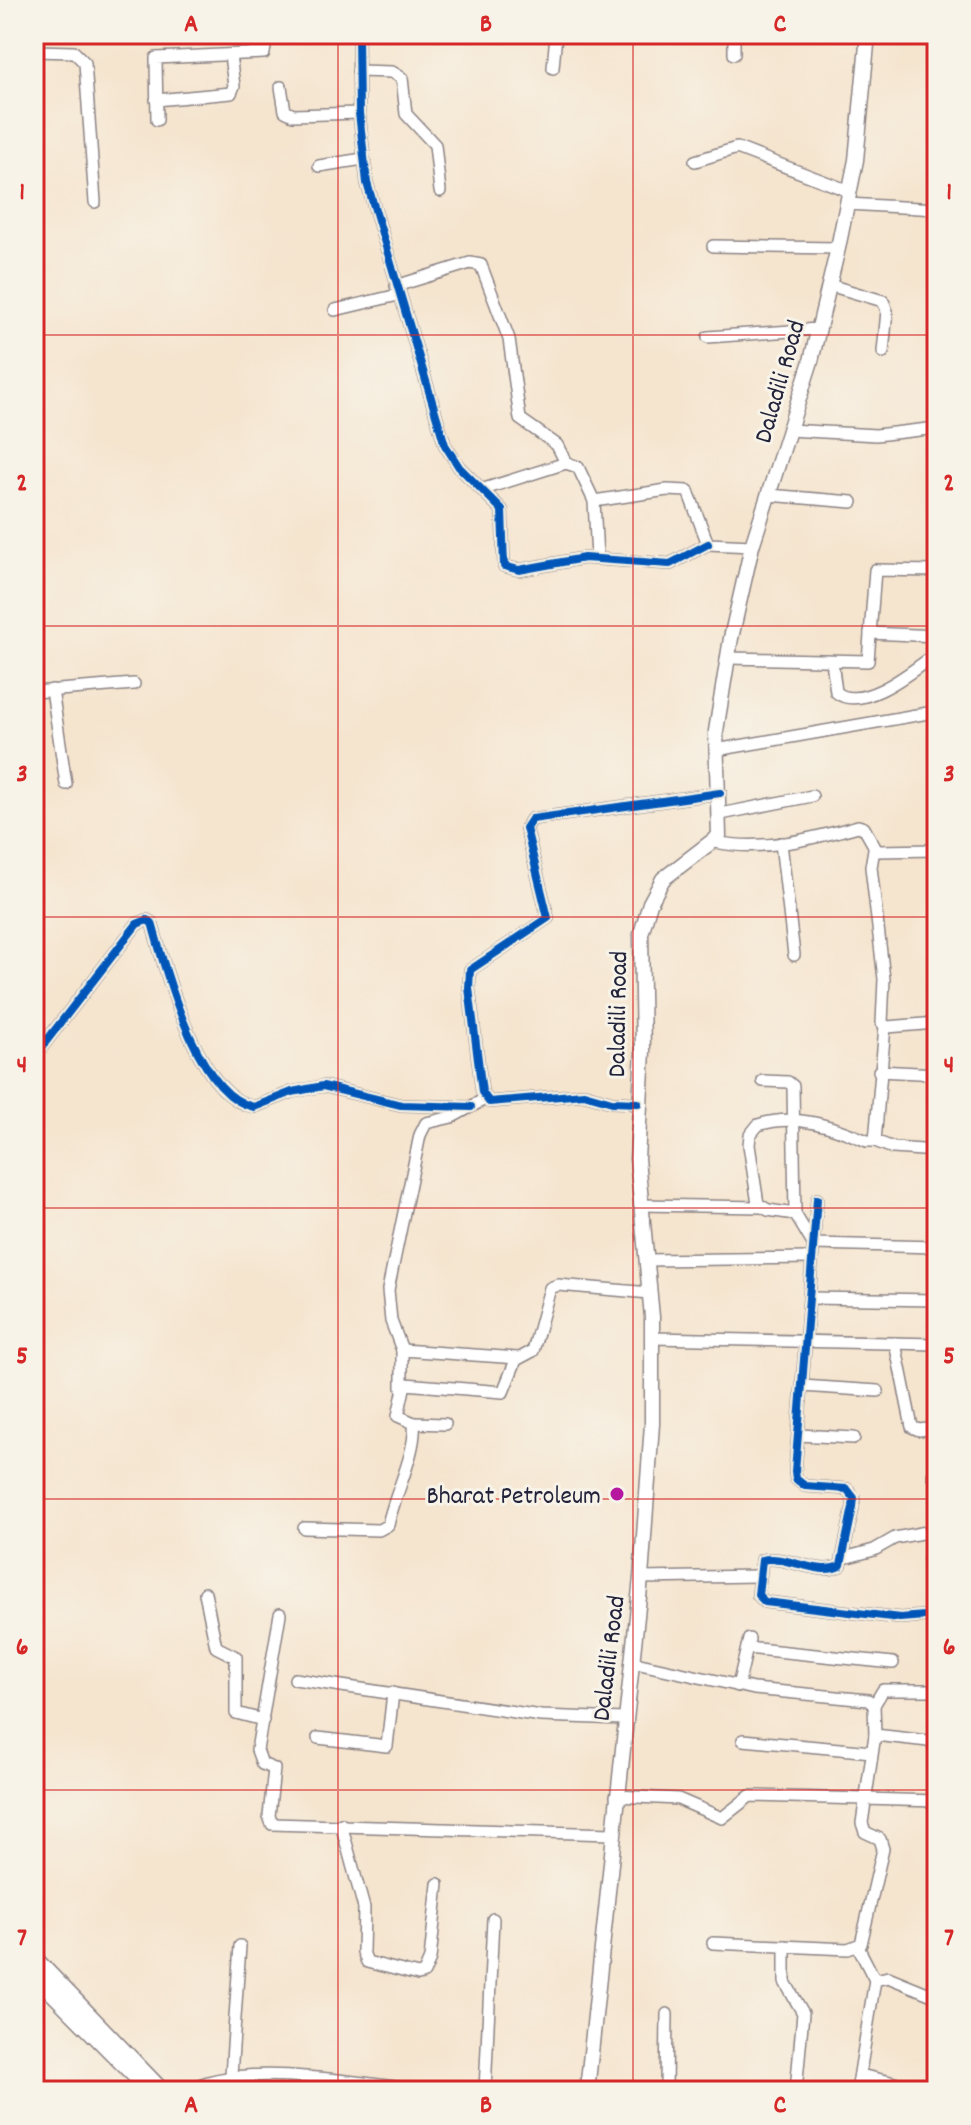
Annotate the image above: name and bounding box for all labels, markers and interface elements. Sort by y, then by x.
text: A [184,7,198,44]
text: B [480,7,492,44]
text: C [774,7,787,44]
text: 1 [19,175,25,212]
text: 1 [946,175,952,212]
street label: Daladili Road [746,316,817,448]
text: 2 [16,466,28,503]
text: 2 [943,466,955,503]
text: 3 [16,757,28,794]
text: 3 [943,757,955,794]
street label: Daladili Road [600,951,639,1078]
text: 4 [17,1048,27,1085]
text: 4 [944,1048,954,1085]
text: 5 [16,1339,28,1376]
text: 5 [943,1339,955,1376]
place label: Bharat Petroleum [426,1479,601,1516]
marker: Bharat Petroleum [608,1485,626,1503]
street label: Daladili Road [584,1593,637,1723]
text: 6 [16,1630,28,1667]
text: 6 [943,1630,955,1667]
text: 7 [17,1921,27,1958]
text: 7 [944,1921,954,1958]
text: A [184,2088,198,2125]
text: B [480,2088,492,2125]
text: C [774,2088,787,2125]

